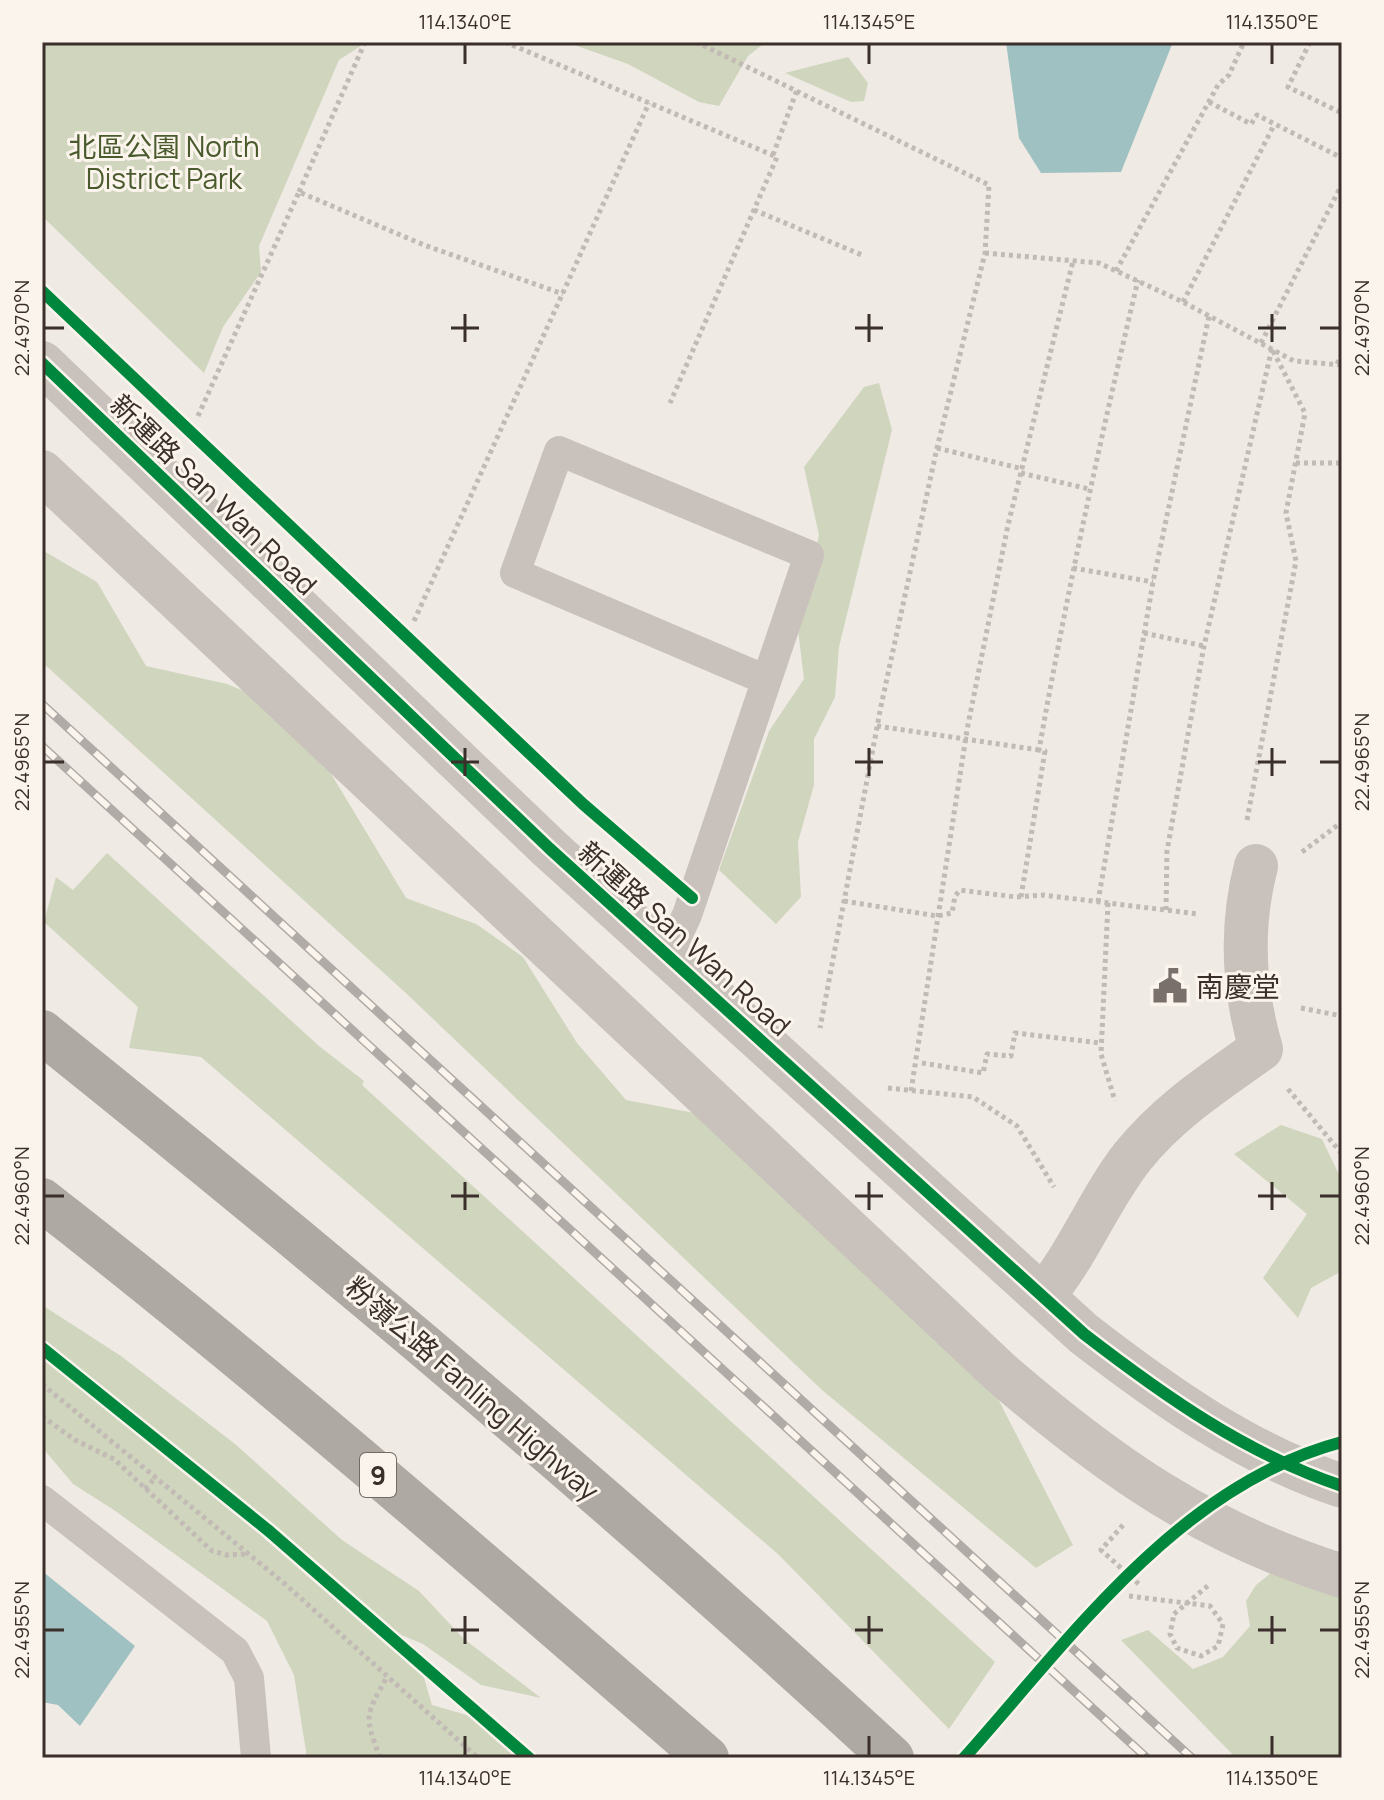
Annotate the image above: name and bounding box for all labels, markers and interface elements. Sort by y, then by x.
text: 114.1340°E [419,8,511,35]
text: 114.1345°E [823,8,915,35]
text: 114.1350°E [1226,8,1318,35]
park label: 北區公園 North District Park [68,127,260,197]
text: 22.4970°N [8,280,35,376]
text: 22.4970°N [1348,280,1375,376]
street label: 新運路 San Wan Road [102,385,326,603]
text: 22.4965°N [8,713,35,811]
text: 22.4965°N [1348,713,1375,811]
street label: 新運路 San Wan Road [571,832,799,1044]
public building icon: 南慶堂 [1151,967,1189,1005]
place label: 南慶堂 [1196,967,1280,1005]
text: 22.4960°N [8,1146,35,1246]
text: 22.4960°N [1348,1146,1375,1246]
street label: 粉嶺公路 Fanling Highway [338,1267,608,1509]
road number: 9 [360,1453,396,1497]
text: 22.4955°N [8,1581,35,1679]
text: 22.4955°N [1348,1581,1375,1679]
text: 114.1340°E [419,1764,511,1791]
text: 114.1345°E [823,1764,915,1791]
text: 114.1350°E [1226,1764,1318,1791]

